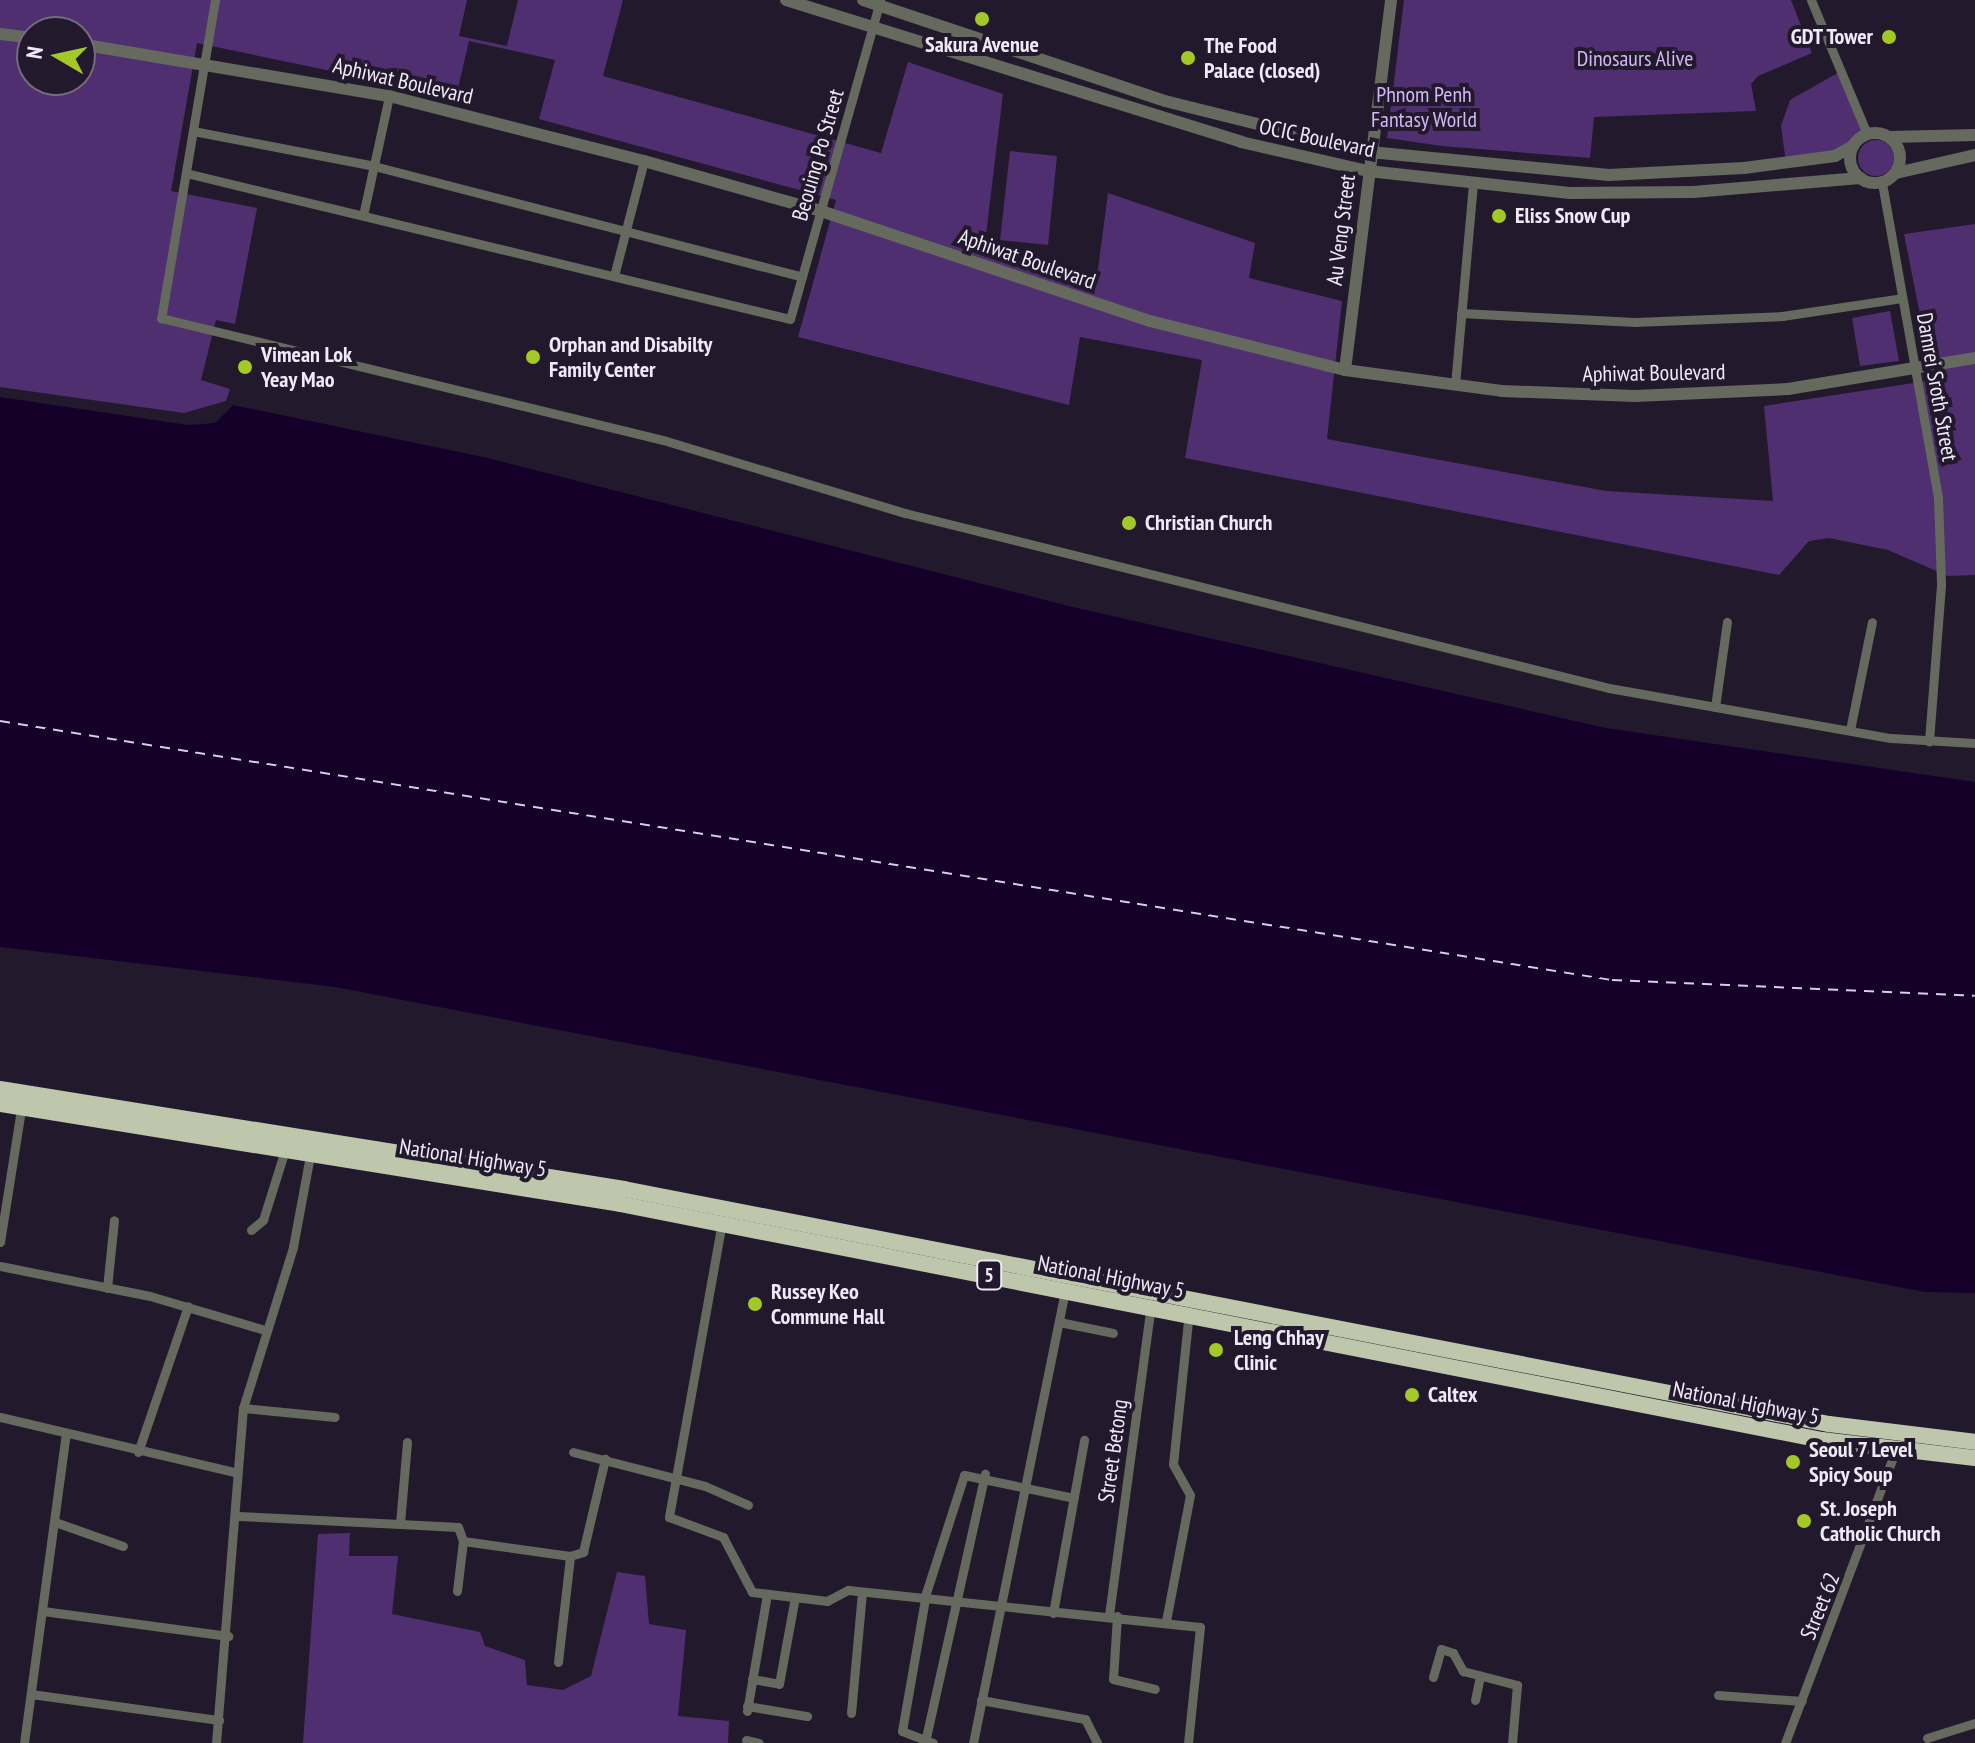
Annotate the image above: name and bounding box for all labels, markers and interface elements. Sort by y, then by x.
marker: Sakura Avenue [973,10,991,28]
north arrow [16,16,96,96]
place label: GDT Tower [1789,24,1873,50]
marker: GDT Tower [1880,28,1898,46]
place label: Sakura Avenue [925,32,1039,58]
place label: The Food Palace (closed) [1204,32,1320,84]
text: N [20,45,49,61]
park label: Dinosaurs Alive [1576,46,1694,72]
marker: The Food Palace (closed) [1179,49,1197,67]
street label: Aphiwat Boulevard [330,52,476,110]
park label: Phnom Penh Fantasy World [1371,81,1477,132]
street label: Beouing Po Street [787,86,849,224]
street label: OCIC Boulevard [1256,113,1378,163]
street label: Au Veng Street [1321,173,1361,287]
place label: Eliss Snow Cup [1515,203,1631,229]
marker: Eliss Snow Cup [1490,207,1508,225]
street label: Aphiwat Boulevard [955,223,1099,295]
street label: Damrei Sroth Street [1911,311,1963,463]
place label: Orphan and Disabilty Family Center [549,331,712,382]
place label: Vimean Lok Yeay Mao [261,341,352,392]
marker: Orphan and Disabilty Family Center [524,348,542,366]
marker: Vimean Lok Yeay Mao [236,358,254,376]
street label: Aphiwat Boulevard [1582,359,1726,387]
place label: Christian Church [1145,510,1273,536]
marker: Christian Church [1120,514,1138,532]
street label: National Highway 5 [397,1133,549,1183]
street label: National Highway 5 [1035,1250,1187,1304]
road number: 5 [975,1259,1003,1291]
place label: Russey Keo Commune Hall [771,1278,884,1330]
marker: Russey Keo Commune Hall [746,1295,764,1313]
place label: Leng Chhay Clinic [1234,1324,1324,1376]
marker: Leng Chhay Clinic [1205,1339,1227,1361]
street label: National Highway 5 [1670,1376,1822,1430]
place label: Caltex [1428,1382,1477,1408]
marker: Caltex [1403,1386,1421,1404]
street label: Street Betong [1093,1398,1133,1504]
place label: Seoul 7 Level Spicy Soup [1809,1436,1914,1488]
marker: Seoul 7 Level Spicy Soup [1784,1453,1802,1471]
place label: St. Joseph Catholic Church [1820,1495,1941,1546]
marker: St. Joseph Catholic Church [1795,1512,1813,1530]
street label: Street 62 [1795,1569,1845,1643]

